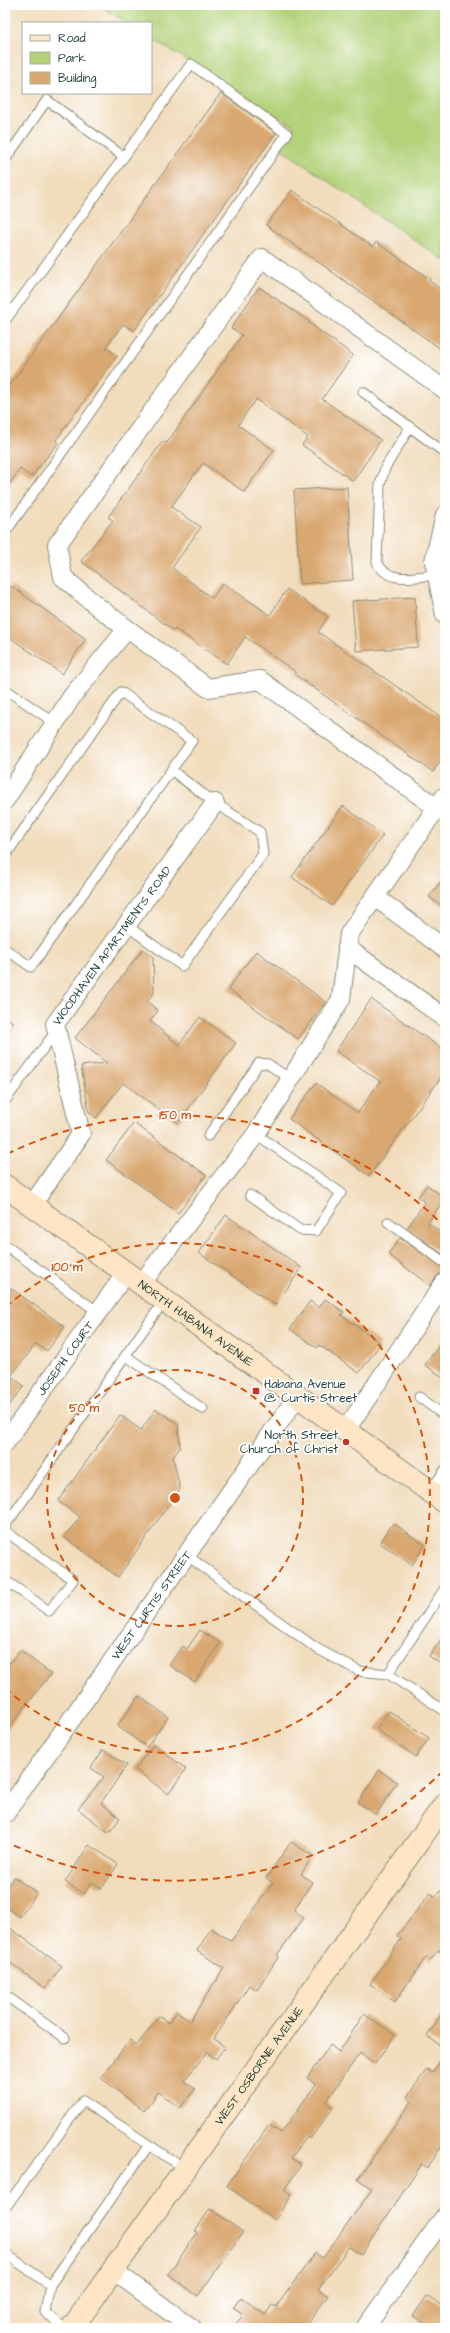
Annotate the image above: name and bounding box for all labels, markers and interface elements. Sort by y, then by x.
legend [22,22,152,94]
text: Road [58,30,86,47]
text: Park [58,50,86,67]
text: Building [58,70,96,88]
street label: WOODHAVEN APARTMENTS ROAD [49,863,176,1029]
text: 150 m [159,1107,192,1124]
text: 100 m [52,1259,83,1276]
street label: NORTH HABANA AVENUE [134,1276,257,1371]
street label: JOSEPH COURT [33,1317,99,1399]
place label: Habana Avenue @ Curtis Street [264,1376,357,1407]
marker: Habana Avenue @ Curtis Street [251,1386,261,1396]
text: 50 m [69,1400,100,1417]
place label: North Street Church of Christ [240,1427,338,1458]
marker: North Street Church of Christ [341,1437,351,1447]
centre of rings [168,1491,182,1505]
street label: WEST CURTIS STREET [108,1547,196,1663]
street label: WEST OSBORNE AVENUE [211,2003,307,2129]

